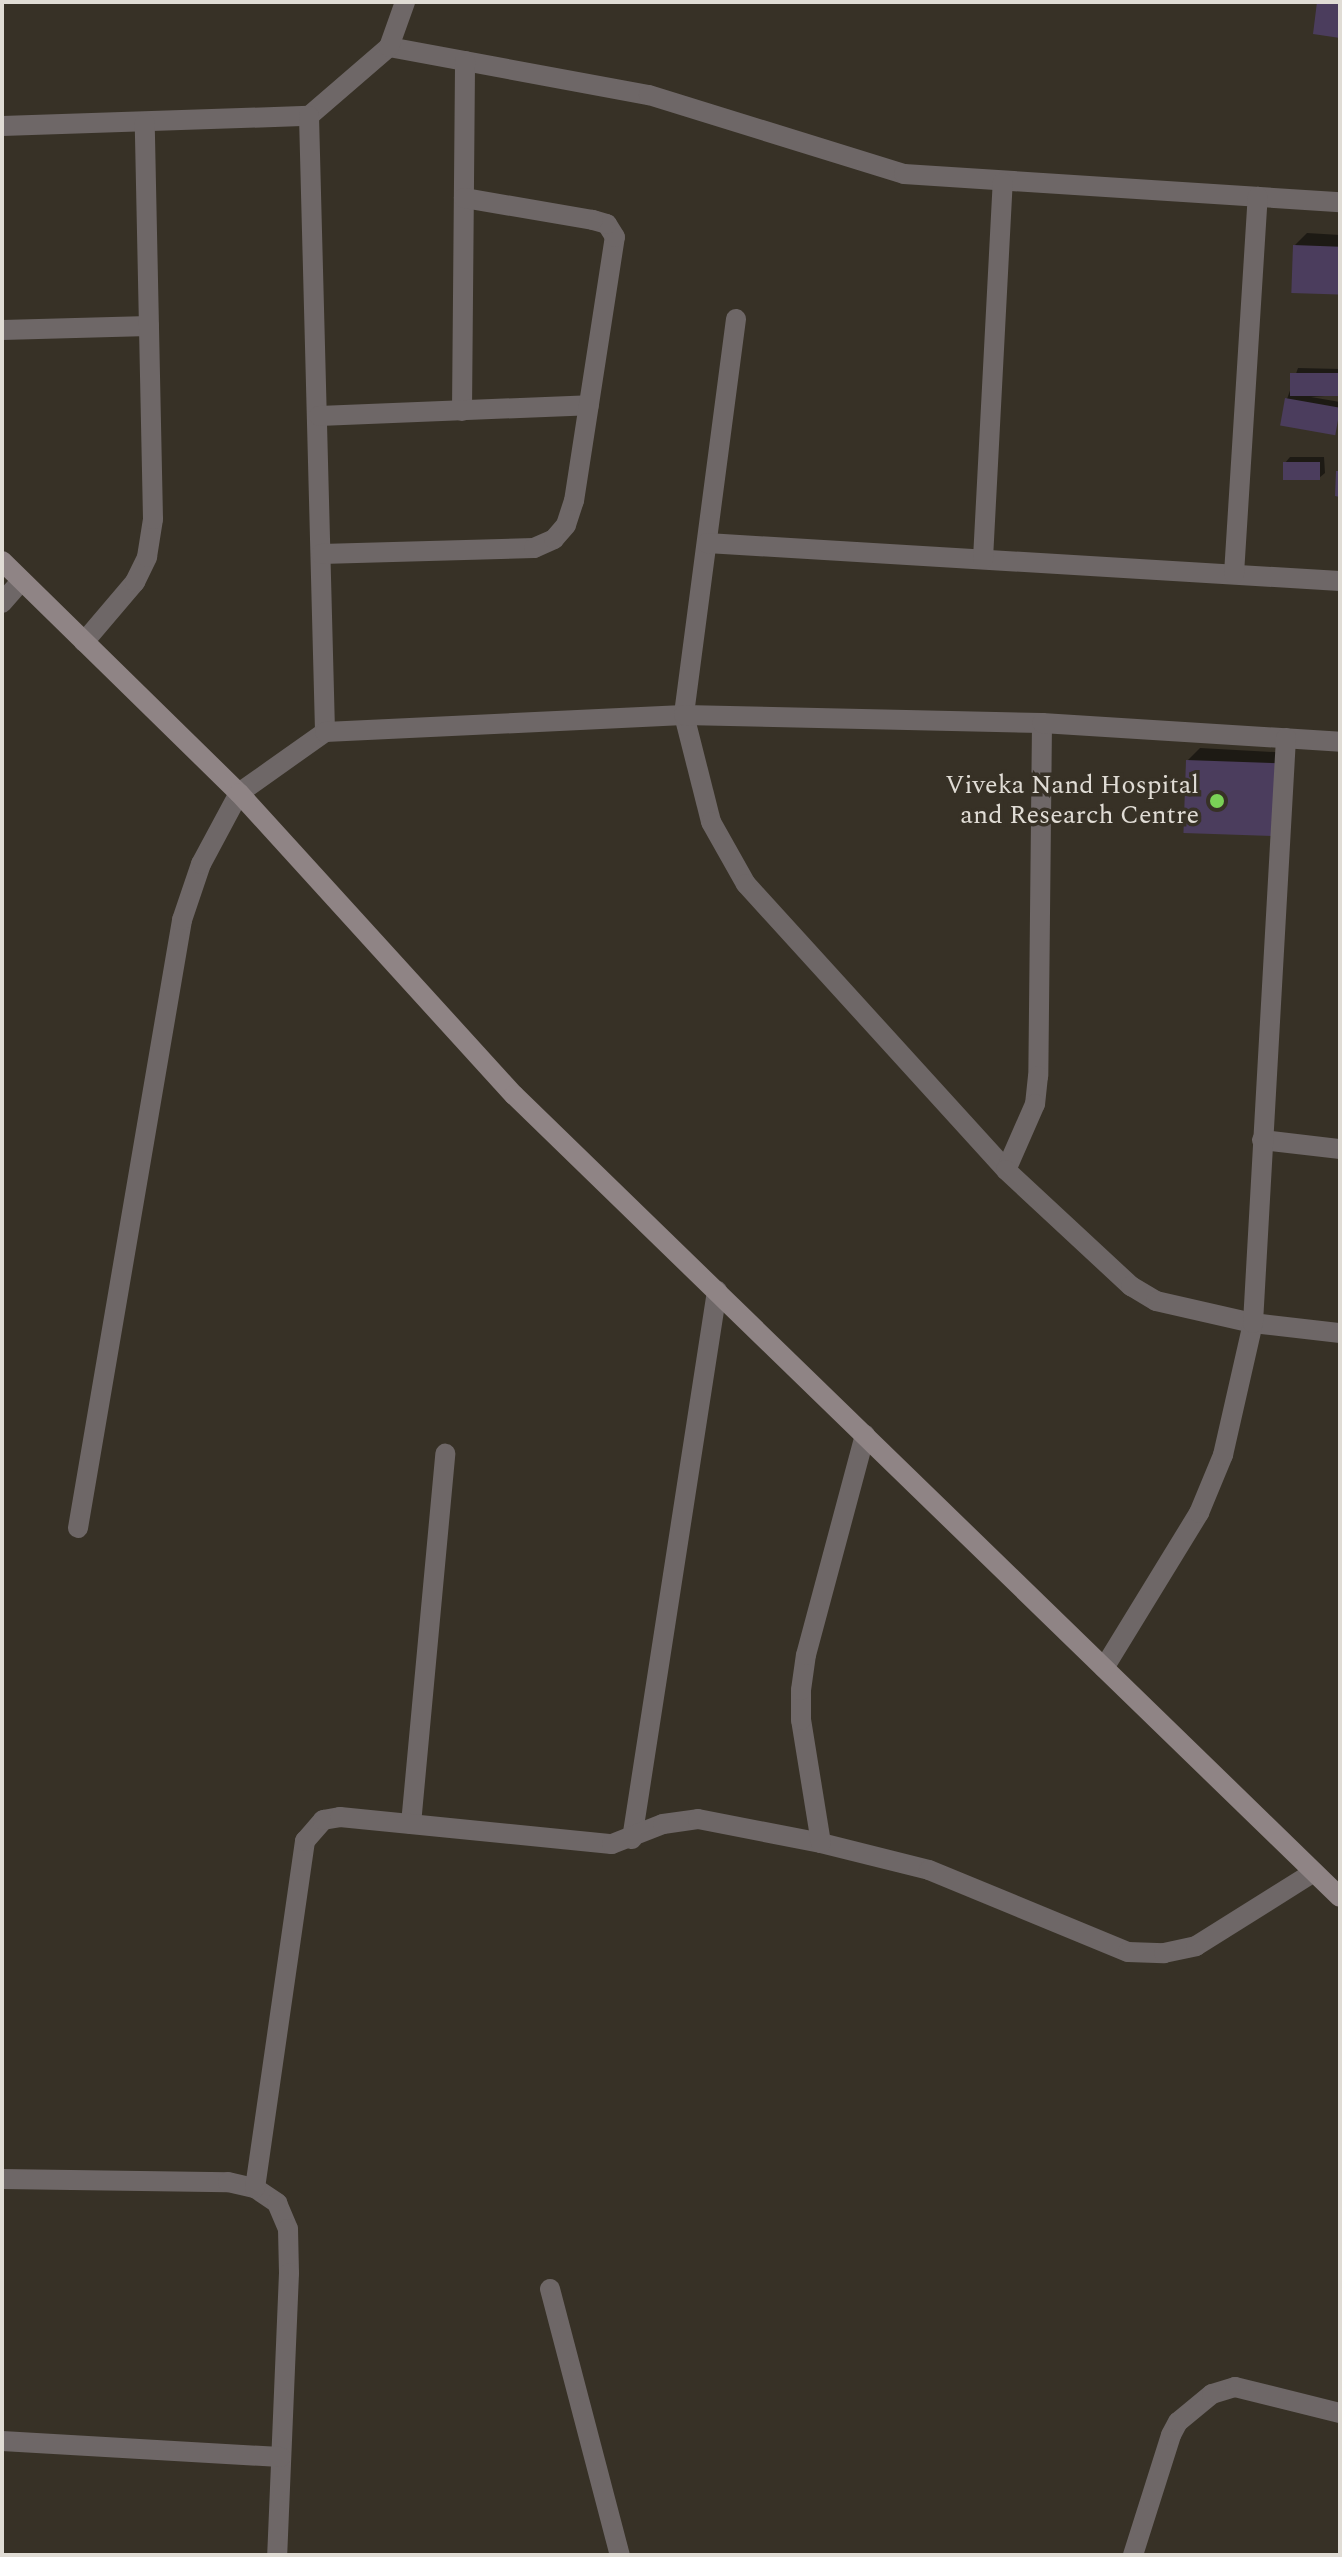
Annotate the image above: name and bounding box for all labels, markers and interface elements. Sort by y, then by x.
place label: Viveka Nand Hospital and Research Centre [945,770,1199,832]
marker: Viveka Nand Hospital and Research Centre [1206,790,1228,812]

